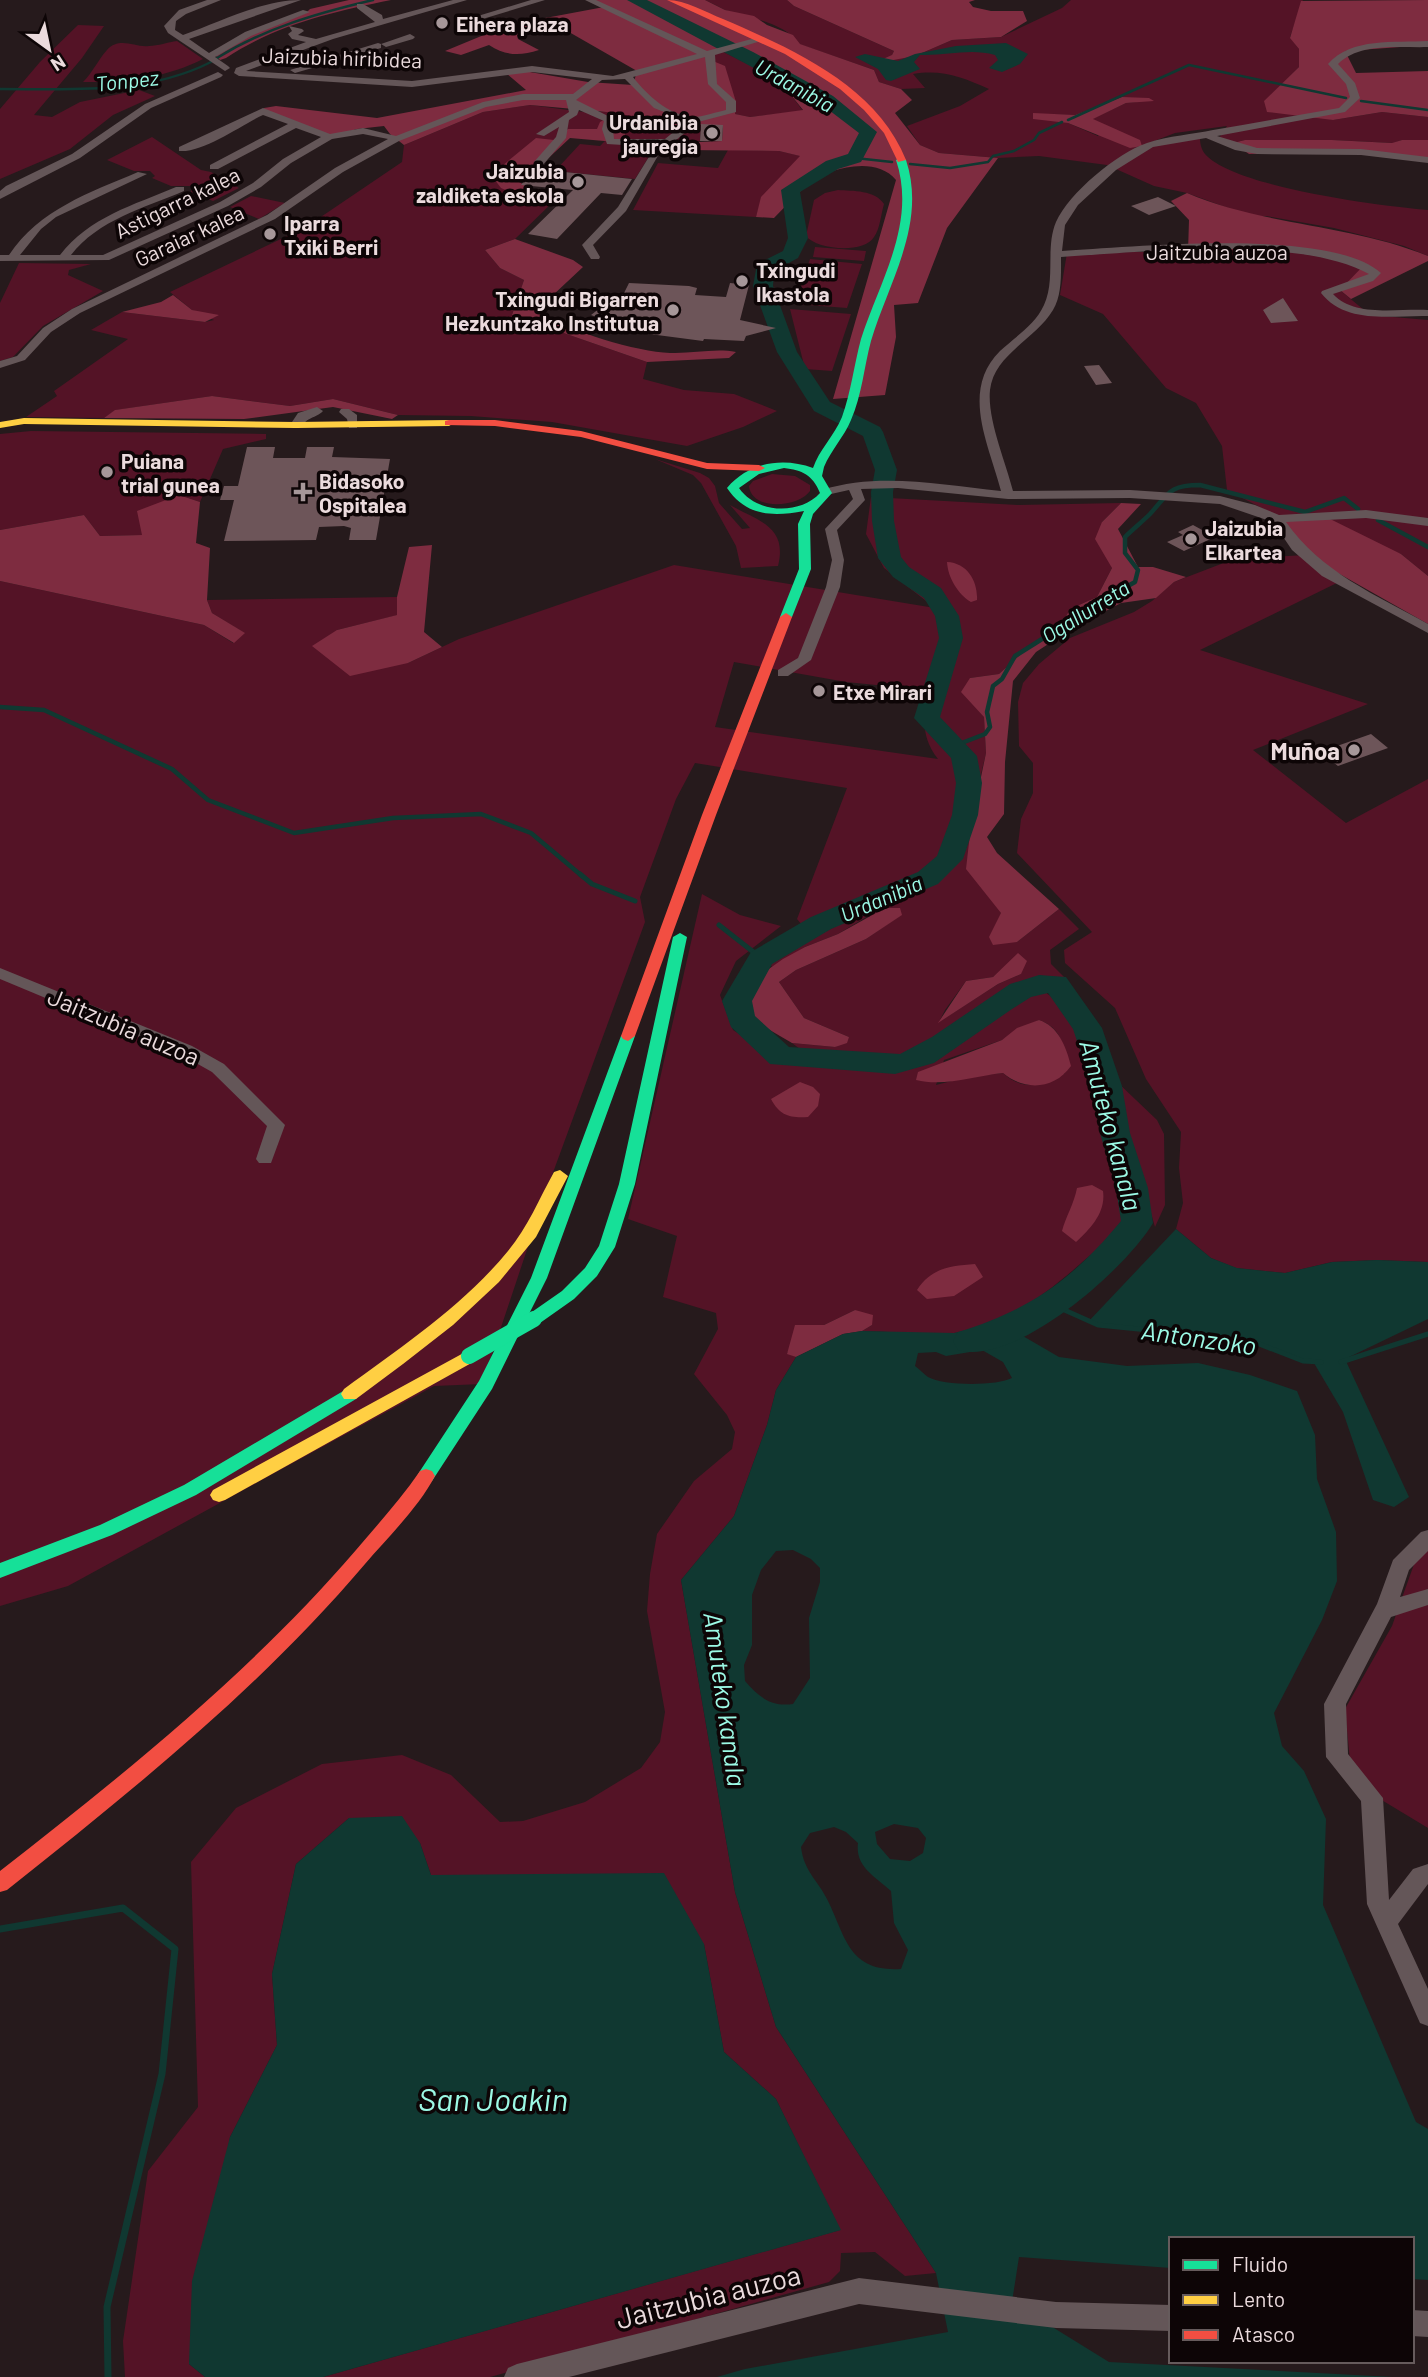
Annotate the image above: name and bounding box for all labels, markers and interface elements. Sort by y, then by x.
place label: Eihera plaza [456,11,569,36]
north arrow [14,14,84,84]
marker: Eihera plaza [434,15,450,31]
street label: Jaizubia hiribidea [261,42,423,72]
text: N [47,51,70,77]
water label: Urdanibia [751,53,839,117]
water label: Tonpez [94,64,161,96]
place label: Urdanibia jauregia [609,109,698,158]
marker: Urdanibia jauregia [704,125,720,141]
place label: Jaizubia zaldiketa eskola [416,158,564,207]
street label: Astigarra kalea [111,161,243,243]
marker: Jaizubia zaldiketa eskola [570,174,586,190]
street label: Garaiar kalea [131,199,247,271]
place label: Iparra Txiki Berri [284,210,378,259]
marker: Iparra Txiki Berri [262,226,278,242]
street label: Jaitzubia auzoa [1146,239,1288,264]
place label: Txingudi Ikastola [756,257,836,306]
marker: Txingudi Ikastola [734,273,750,289]
place label: Txingudi Bigarren Hezkuntzako Institutua [445,286,659,335]
marker: Txingudi Bigarren Hezkuntzako Institutua [665,302,681,318]
place label: Puiana trial gunea [121,448,220,497]
marker: Puiana trial gunea [99,464,115,480]
place label: Bidasoko Ospitalea [319,468,407,517]
marker: Bidasoko Ospitalea [293,482,313,502]
place label: Jaizubia Elkartea [1205,515,1283,564]
marker: Jaizubia Elkartea [1183,531,1199,547]
water label: Ogallurreta [1037,574,1133,648]
place label: Etxe Mirari [833,679,932,704]
marker: Etxe Mirari [811,683,827,699]
place label: Muñoa [1271,736,1340,765]
marker: Muñoa [1346,742,1362,758]
water label: Urdanibia [836,870,926,926]
street label: Jaitzubia auzoa [44,981,204,1071]
water label: Amuteko kanala [1074,1036,1150,1214]
water label: Antonzoko [1139,1314,1259,1360]
water label: Amuteko kanala [698,1610,754,1788]
water label: San Joakin [418,2079,568,2117]
legend [1169,2237,1414,2363]
text: Fluido [1232,2251,1288,2276]
street label: Jaitzubia auzoa [612,2257,804,2335]
text: Lento [1232,2286,1285,2311]
text: Atasco [1232,2321,1295,2346]

